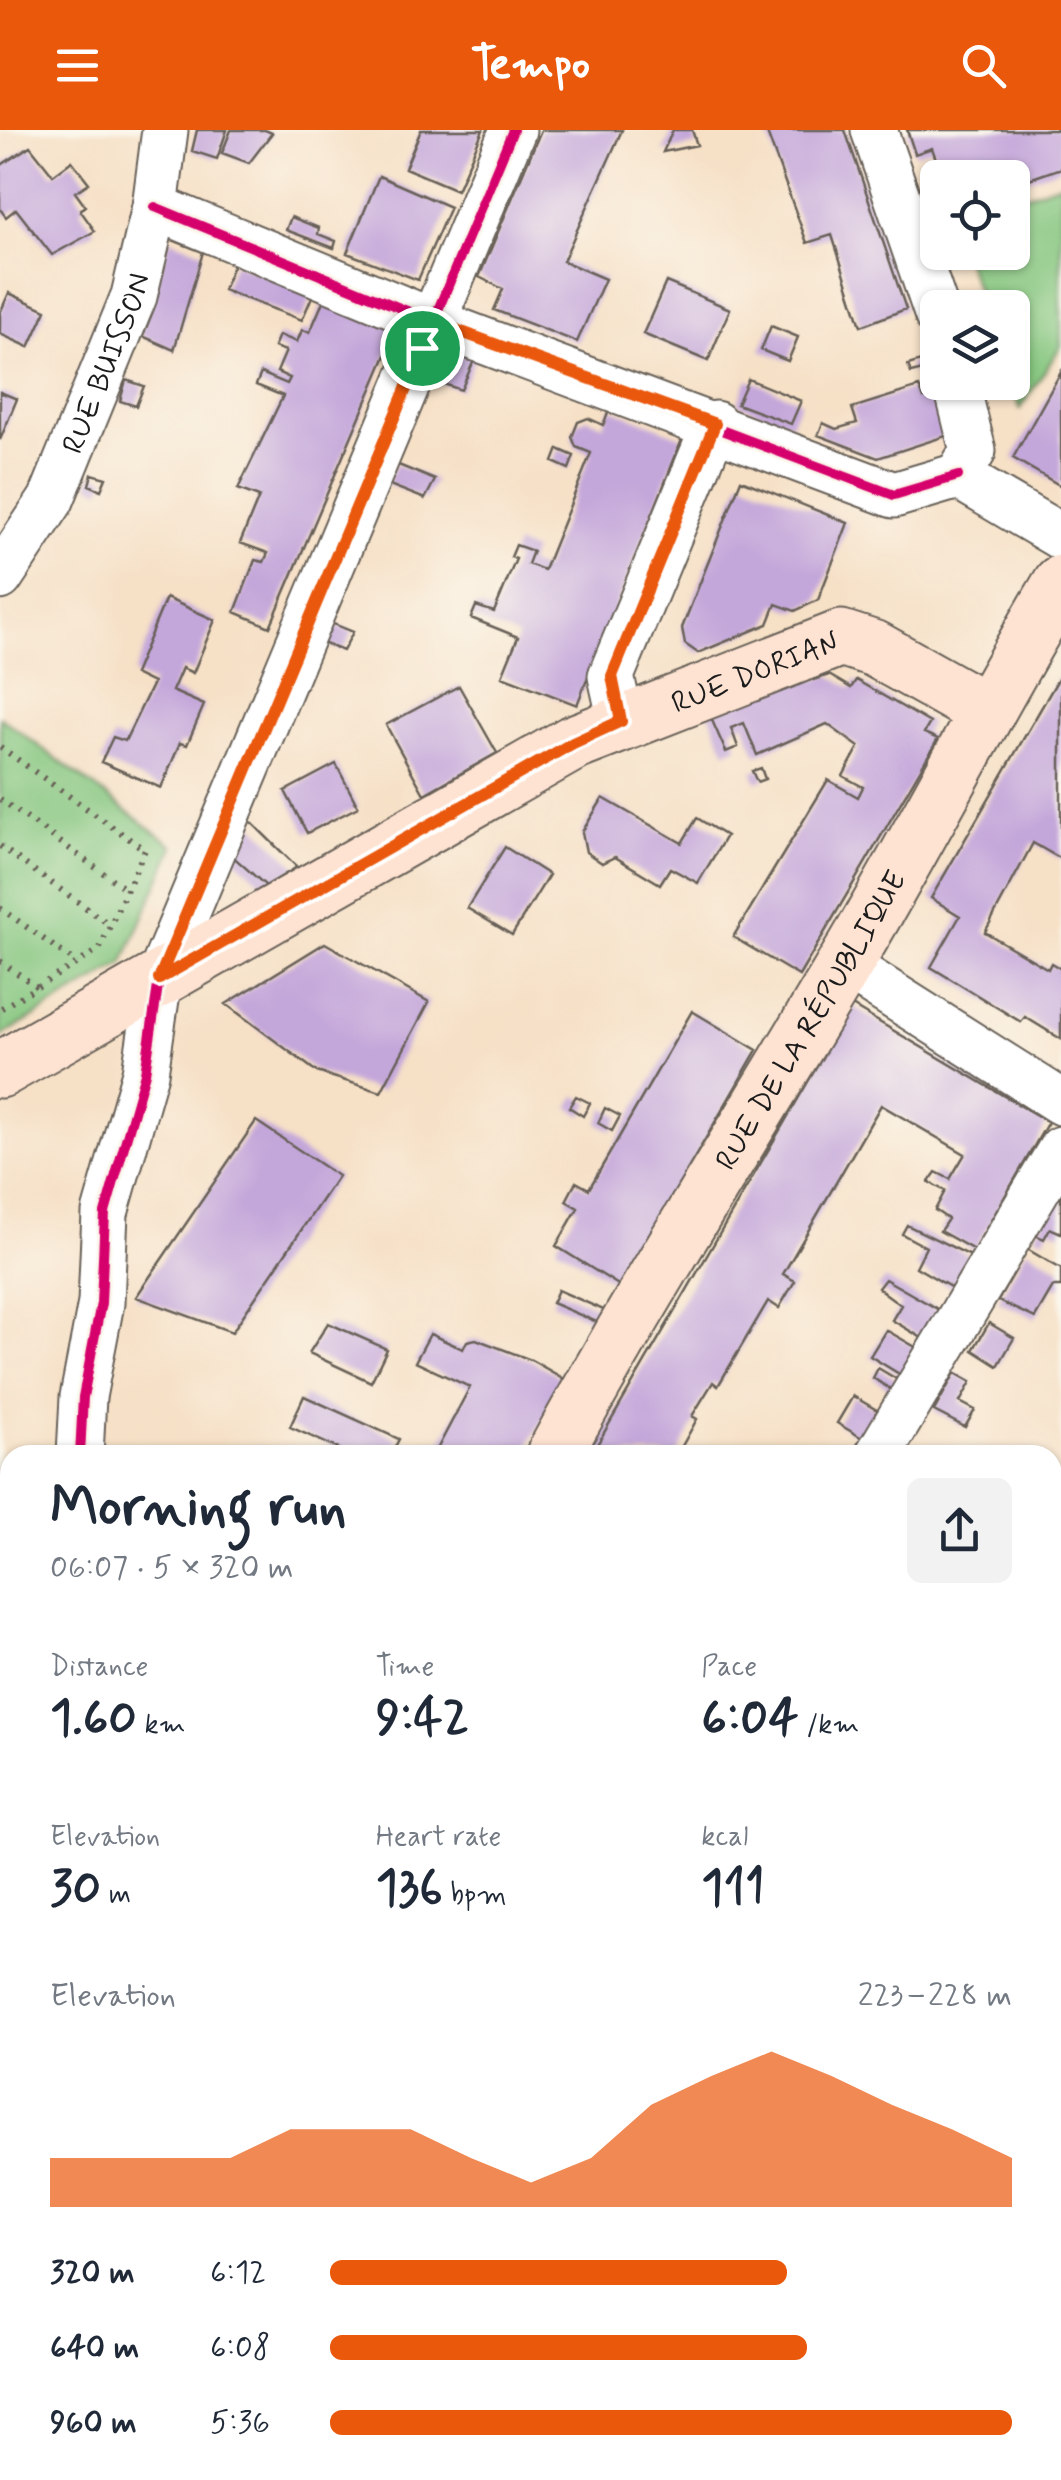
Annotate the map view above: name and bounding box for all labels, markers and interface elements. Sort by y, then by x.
text: Tempo [471,36,590,95]
icon: menu [50,38,105,93]
icon: search [956,38,1011,93]
map controls [920,160,1030,400]
button: locate [920,160,1030,270]
street label: RUE BUISSON [54,269,160,460]
button: layers [920,290,1030,400]
pin [380,306,465,391]
icon: arrive [395,321,450,376]
street label: RUE DORIAN [666,623,845,724]
street label: RUE DE LA RÉPUBLIQUE [707,864,916,1178]
text: Morning run [50,1473,347,1545]
button: share [907,1478,1012,1583]
text: 06:07 · 5 × 320 m [50,1547,294,1589]
text: Distance [50,1649,148,1686]
text: Time [376,1649,434,1686]
text: Pace [701,1649,757,1686]
text: 1.60 [50,1686,137,1752]
text: 9:42 [376,1686,469,1752]
text: 6:04 [701,1686,799,1752]
text: km [137,1707,185,1744]
text: /km [799,1707,859,1744]
text: Elevation [50,1819,160,1856]
text: Heart rate [376,1819,501,1856]
text: kcal [701,1819,748,1856]
text: 30 [50,1856,101,1922]
text: 136 [376,1856,443,1922]
text: 111 [701,1856,765,1922]
text: m [101,1877,131,1914]
text: bpm [443,1877,507,1914]
text: Elevation [50,1975,176,2017]
text: 223–228 m [858,1975,1012,2017]
text: 320 m [50,2252,135,2294]
text: 6:12 [210,2252,266,2294]
text: 640 m [50,2327,139,2369]
text: 6:08 [210,2327,270,2369]
text: 960 m [50,2402,137,2444]
text: 5:36 [210,2402,270,2444]

